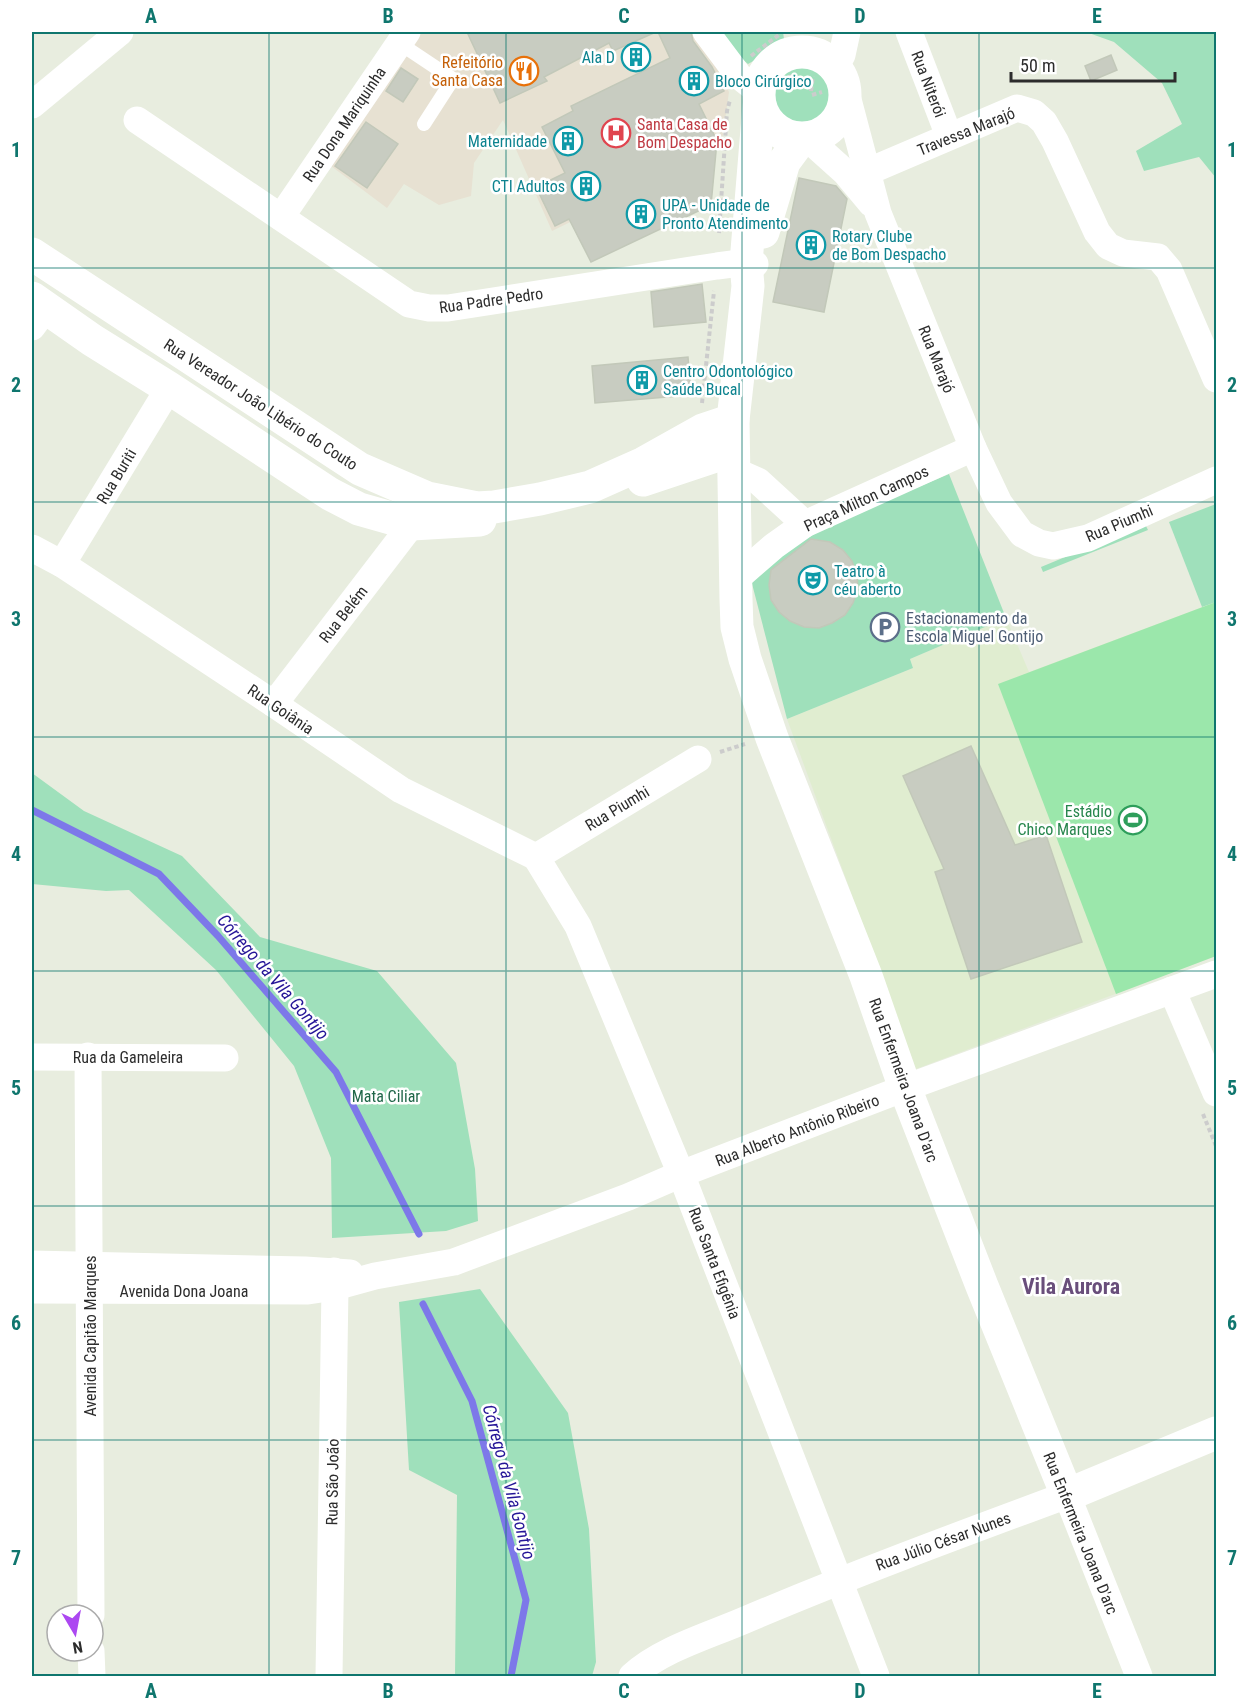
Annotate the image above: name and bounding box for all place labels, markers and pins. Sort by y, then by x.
building icon: Ala D [620,41,652,73]
place label: Ala D [582,48,615,67]
place label: Refeitório Santa Casa [432,53,503,90]
restaurant icon: Refeitório Santa Casa [508,55,540,87]
building icon: Bloco Cirúrgico [678,65,710,97]
place label: Bloco Cirúrgico [715,72,812,91]
place label: Santa Casa de Bom Despacho [637,115,732,152]
hospital icon: Santa Casa de Bom Despacho [600,117,632,149]
building icon: Maternidade [552,125,584,157]
place label: Maternidade [468,132,547,151]
building icon: CTI Adultos [570,170,602,202]
place label: CTI Adultos [492,177,565,196]
place label: UPA - Unidade de Pronto Atendimento [662,196,788,233]
building icon: UPA - Unidade de Pronto Atendimento [625,198,657,230]
place label: Rotary Clube de Bom Despacho [832,227,946,264]
building icon: Rotary Clube de Bom Despacho [795,229,827,261]
place label: Centro Odontológico Saúde Bucal [663,362,793,399]
building icon: Centro Odontológico Saúde Bucal [626,364,658,396]
place label: Teatro à céu aberto [834,562,901,599]
theatre icon: Teatro à céu aberto [797,564,829,596]
place label: Estacionamento da Escola Miguel Gontijo [906,609,1043,646]
parking icon: Estacionamento da Escola Miguel Gontijo [869,611,901,643]
place label: Estádio Chico Marques [1017,802,1112,839]
sports icon: Estádio Chico Marques [1117,804,1149,836]

